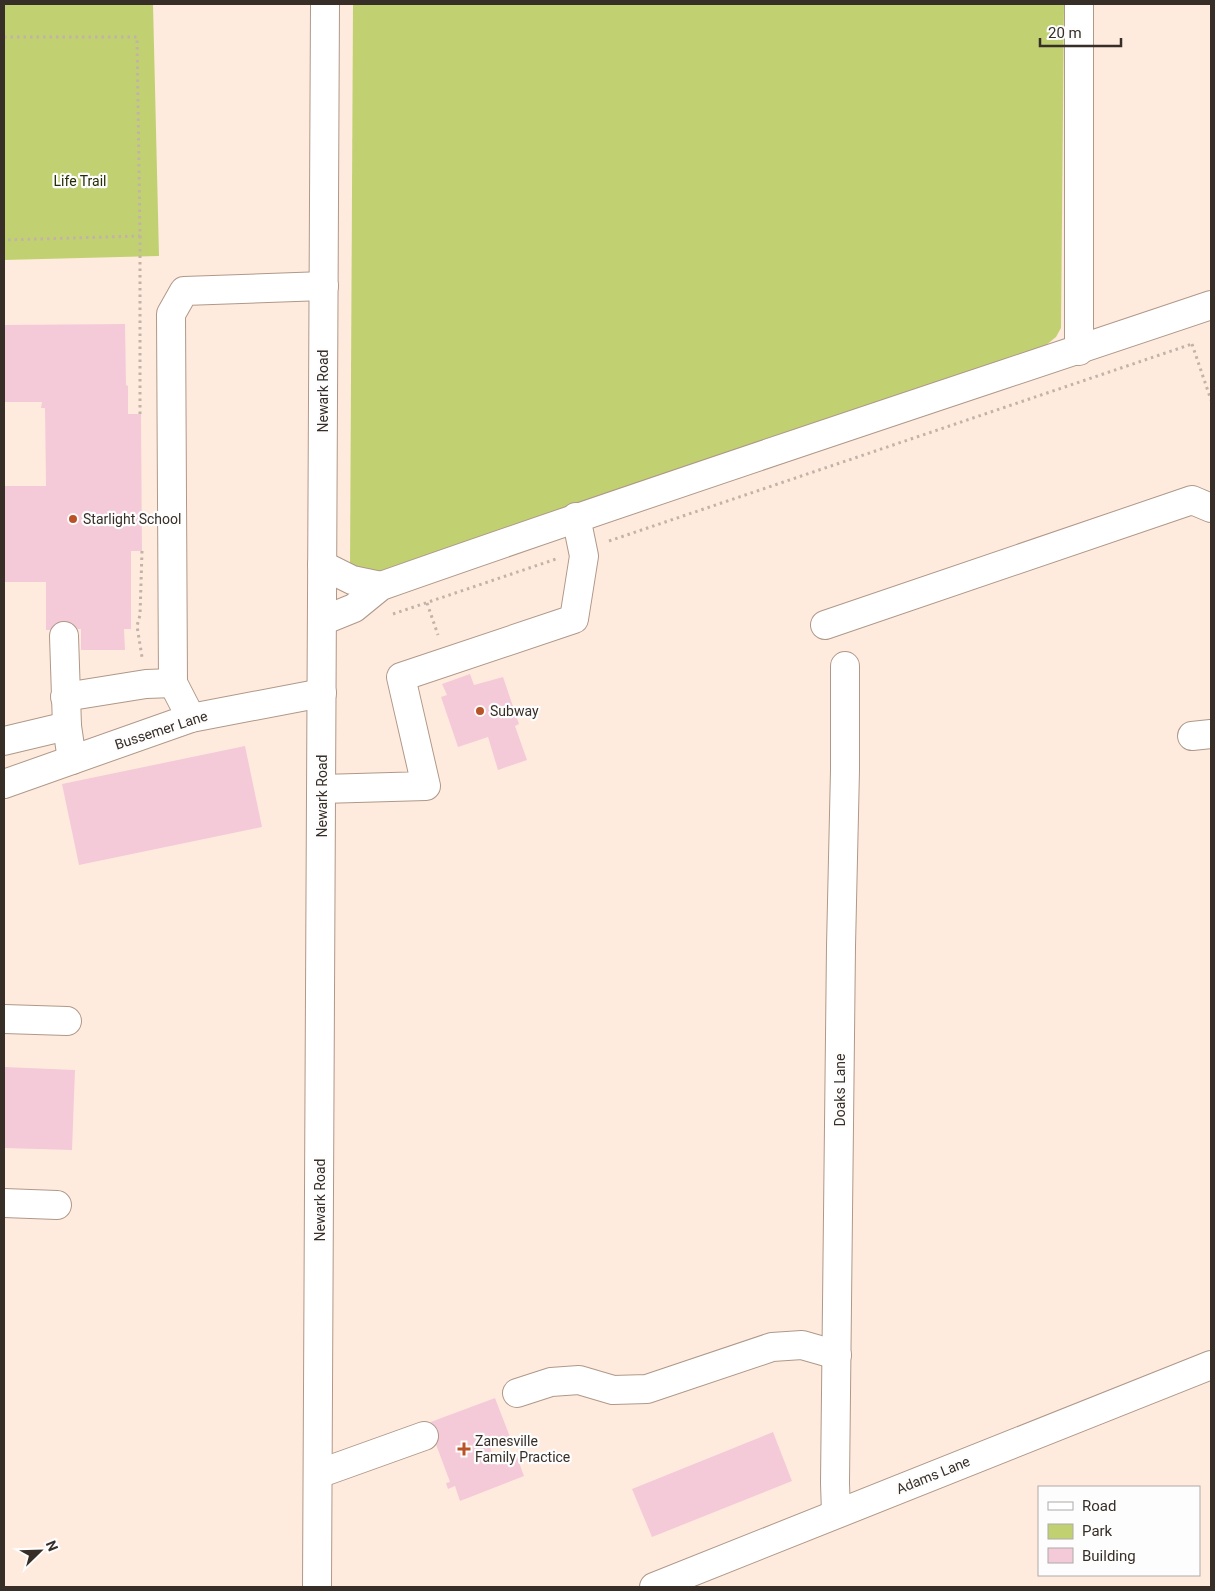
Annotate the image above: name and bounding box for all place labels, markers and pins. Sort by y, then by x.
place label: Starlight School [83,511,181,527]
marker: Starlight School [67,513,79,525]
place label: Subway [490,703,539,719]
marker: Subway [474,705,486,717]
place label: Zanesville Family Practice [475,1433,570,1465]
marker: Zanesville Family Practice [457,1442,471,1456]

